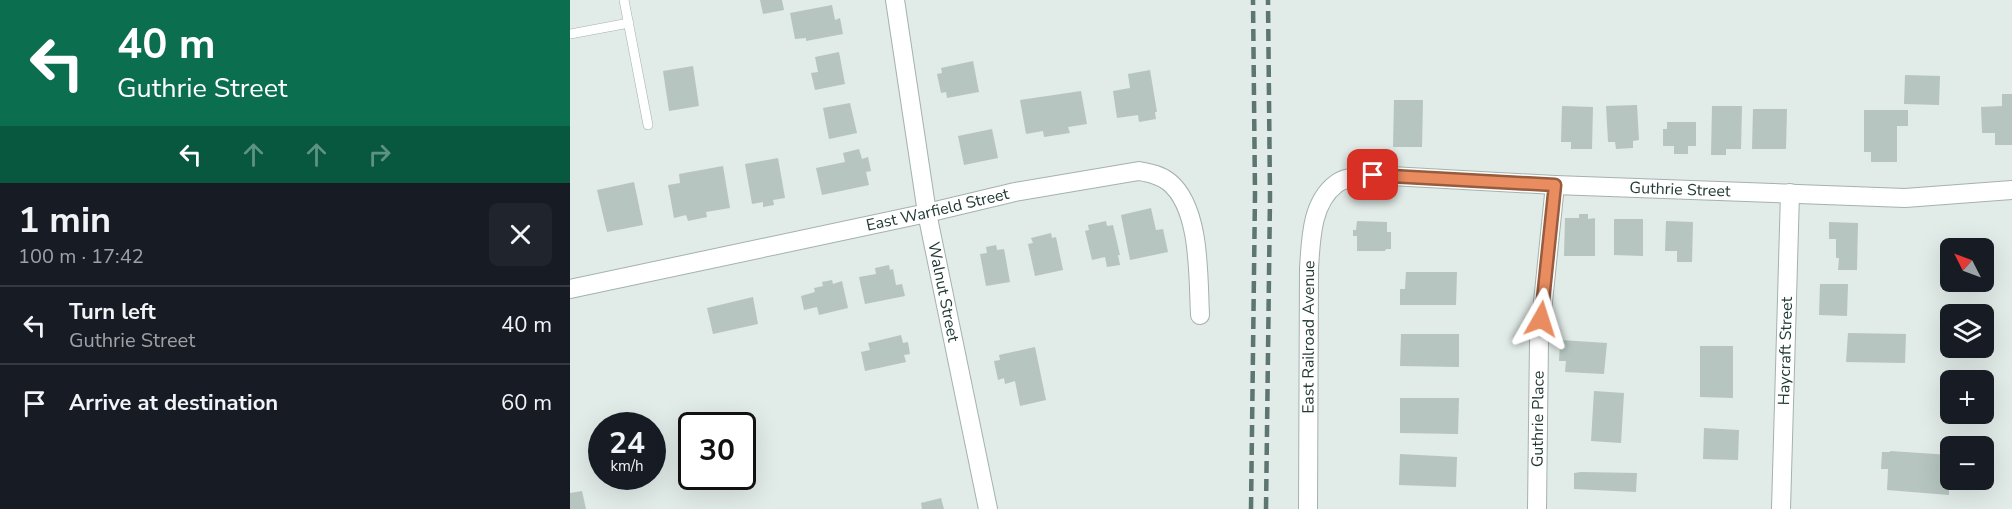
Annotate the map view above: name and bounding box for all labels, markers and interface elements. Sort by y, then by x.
text: 40 m [117,16,216,73]
icon: left [18,24,96,102]
text: Guthrie Street [117,70,287,107]
icon: left [174,138,207,171]
icon: ahead [237,138,270,171]
icon: ahead [300,138,333,171]
icon: right [363,138,396,171]
pin [1347,149,1398,200]
icon: arrive [1356,158,1389,191]
street label: Guthrie Street [1629,177,1731,203]
street label: East Warfield Street [864,183,1011,237]
text: 1 min [18,196,111,245]
button: close [489,203,552,266]
north arrow [1940,238,1994,292]
map controls [1940,238,1994,490]
street label: Walnut Street [922,240,964,344]
text: 100 m · 17:42 [18,243,144,270]
street label: East Railroad Avenue [1297,260,1320,414]
position arrow [1509,287,1573,351]
street label: Haycraft Street [1773,296,1798,406]
text: Turn left [69,297,156,327]
button: layers [1940,304,1994,358]
icon: left [18,309,51,342]
text: 40 m [501,310,552,340]
text: Guthrie Street [69,327,195,354]
button: + [1940,370,1994,424]
street label: Guthrie Place [1526,371,1550,467]
icon: arrive [18,387,51,420]
text: Arrive at destination [69,388,278,418]
text: 60 m [501,388,552,418]
speed limit sign: 30 [678,412,756,490]
text: 24 [609,423,645,464]
button: − [1940,436,1994,490]
text: km/h [610,456,644,476]

